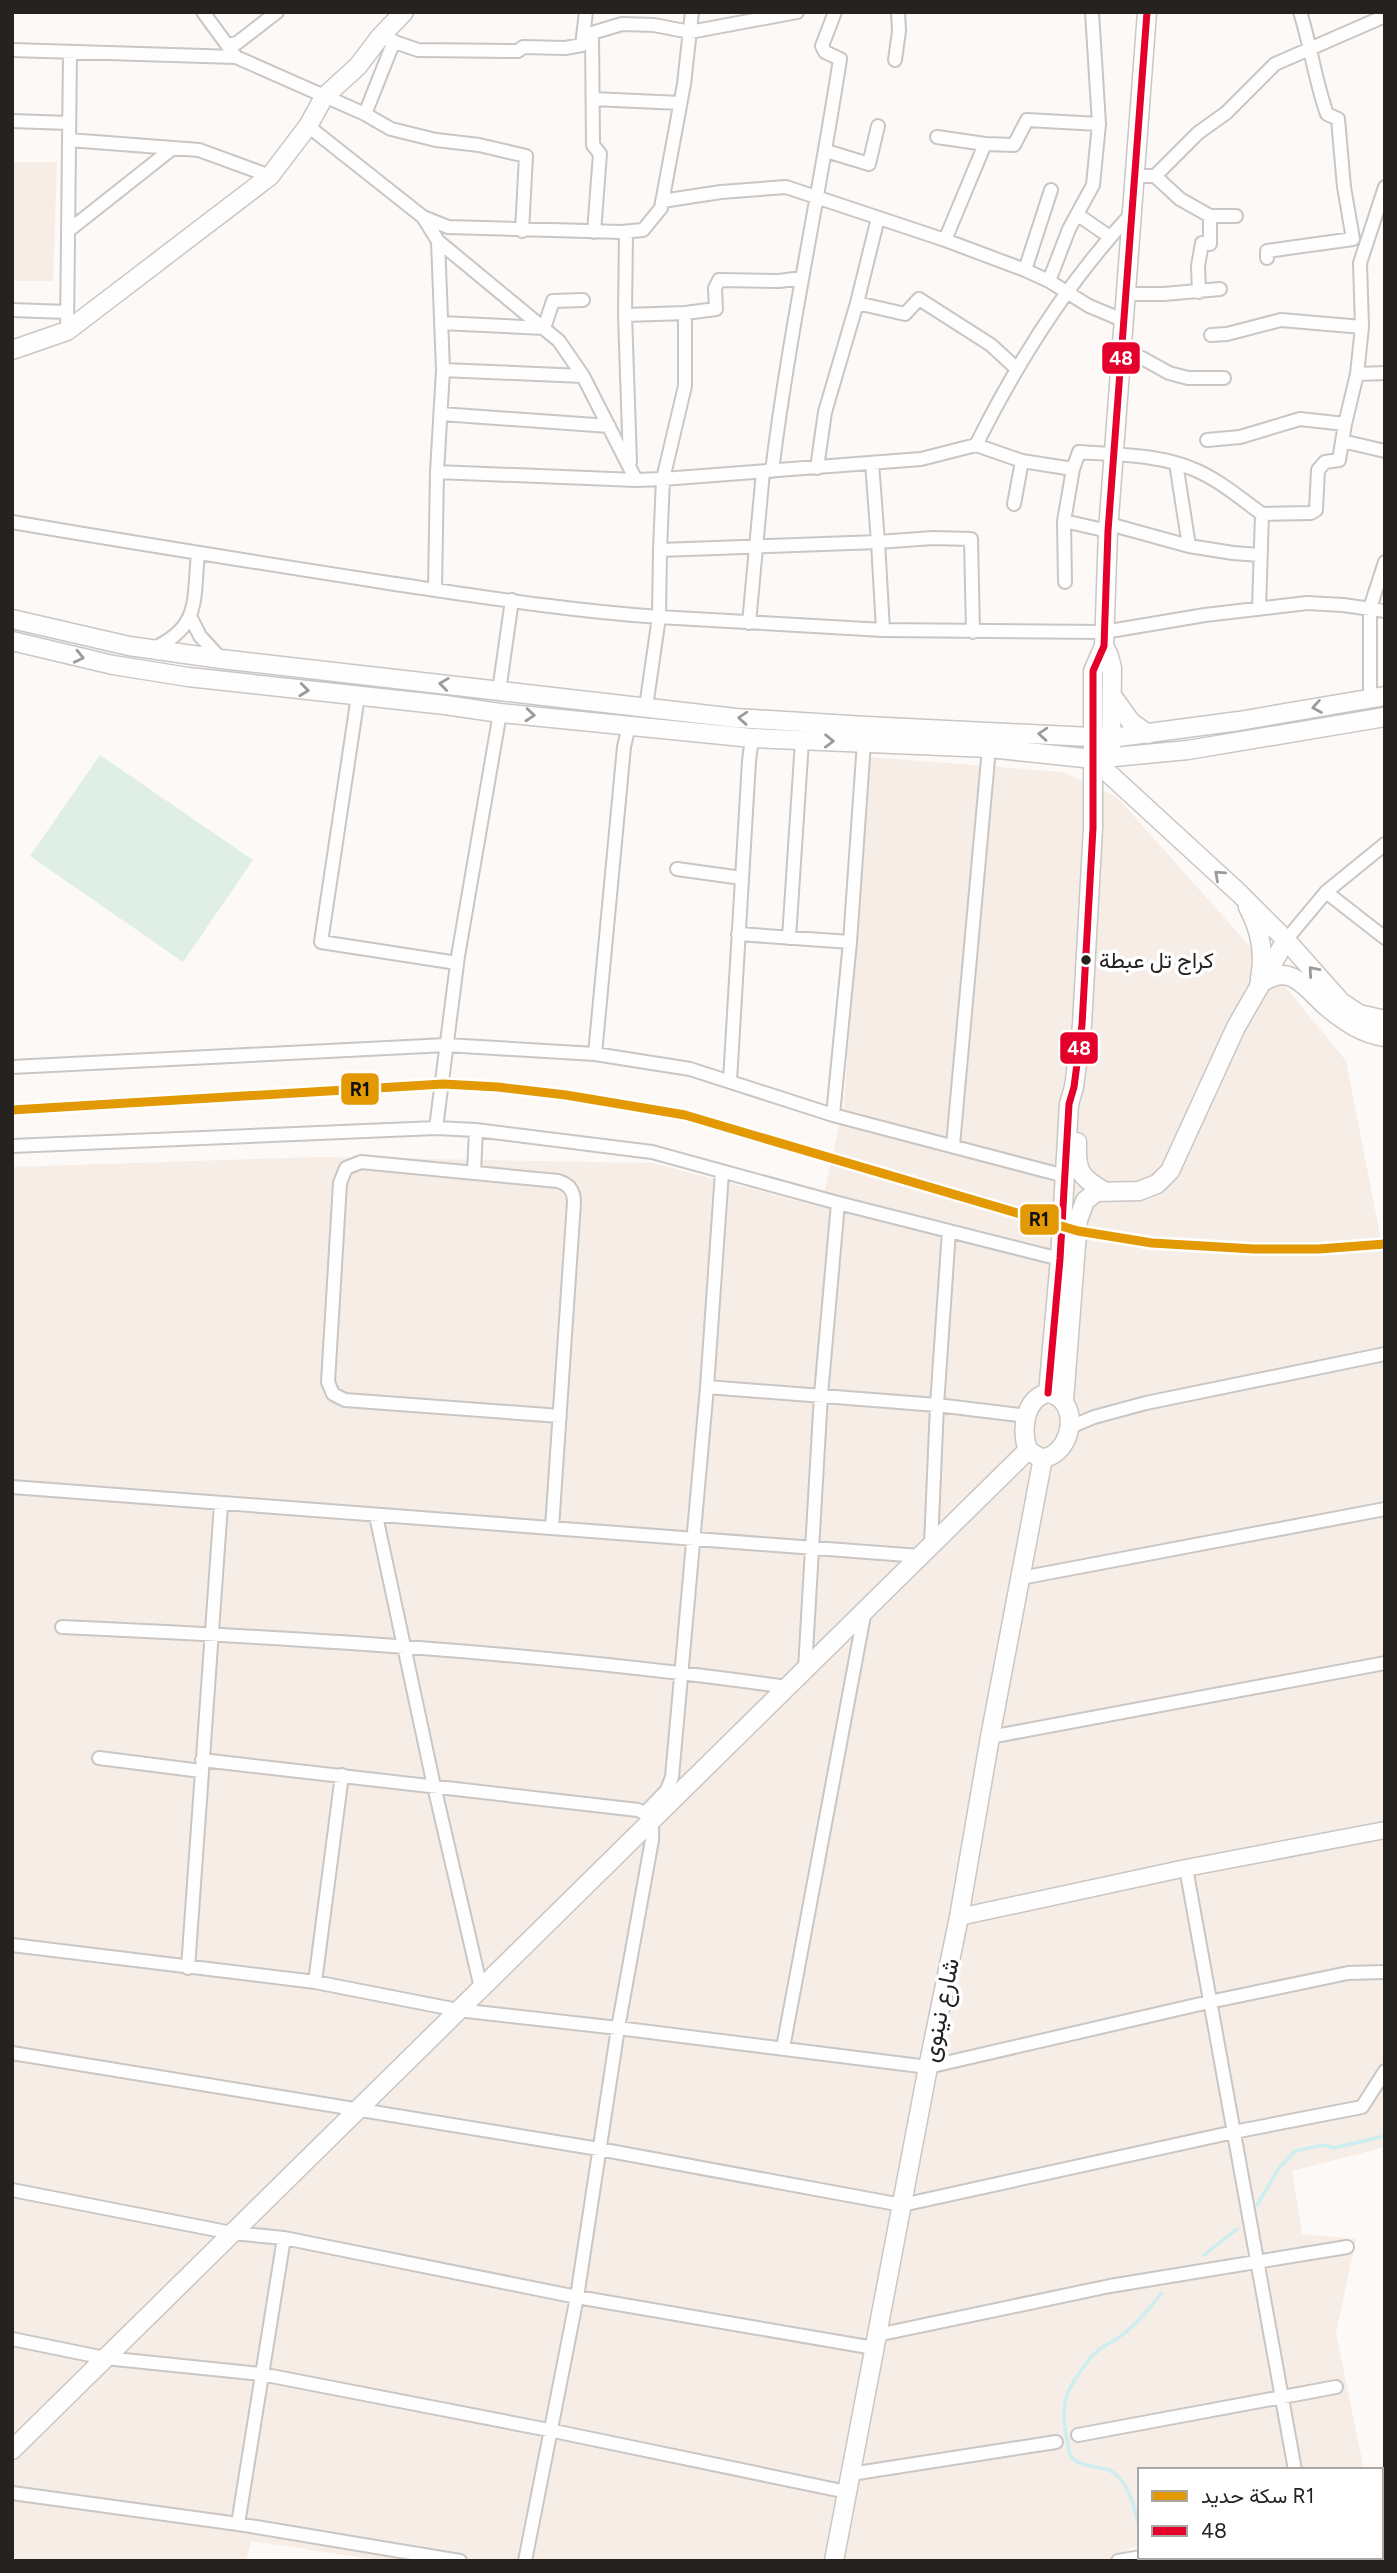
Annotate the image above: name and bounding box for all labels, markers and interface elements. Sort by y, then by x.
line badge: 48 [1101,341,1141,375]
text: 48 [1109,347,1133,370]
one-way arrow [73,649,85,663]
one-way arrow [438,677,450,692]
one-way arrow [298,682,309,697]
one-way arrow [1311,699,1323,714]
one-way arrow [524,707,535,722]
one-way arrow [737,711,748,726]
one-way arrow [1038,727,1049,742]
one-way arrow [825,733,835,749]
one-way arrow [1214,871,1227,884]
place label: كراج تل عبطة [1099,947,1214,975]
marker: كراج تل عبطة [1079,953,1093,967]
one-way arrow [1309,966,1321,979]
line badge: 48 [1059,1031,1099,1065]
text: 48 [1067,1037,1091,1060]
line badge: R1 [340,1072,380,1106]
text: R1 [350,1078,370,1101]
line badge: R1 [1019,1203,1060,1236]
text: R1 [1029,1208,1049,1231]
street label: شارع نينوى [915,1955,967,2065]
legend [1138,2468,1383,2559]
text: سكة حديد R1 [1201,2483,1314,2508]
text: 48 [1201,2518,1227,2543]

